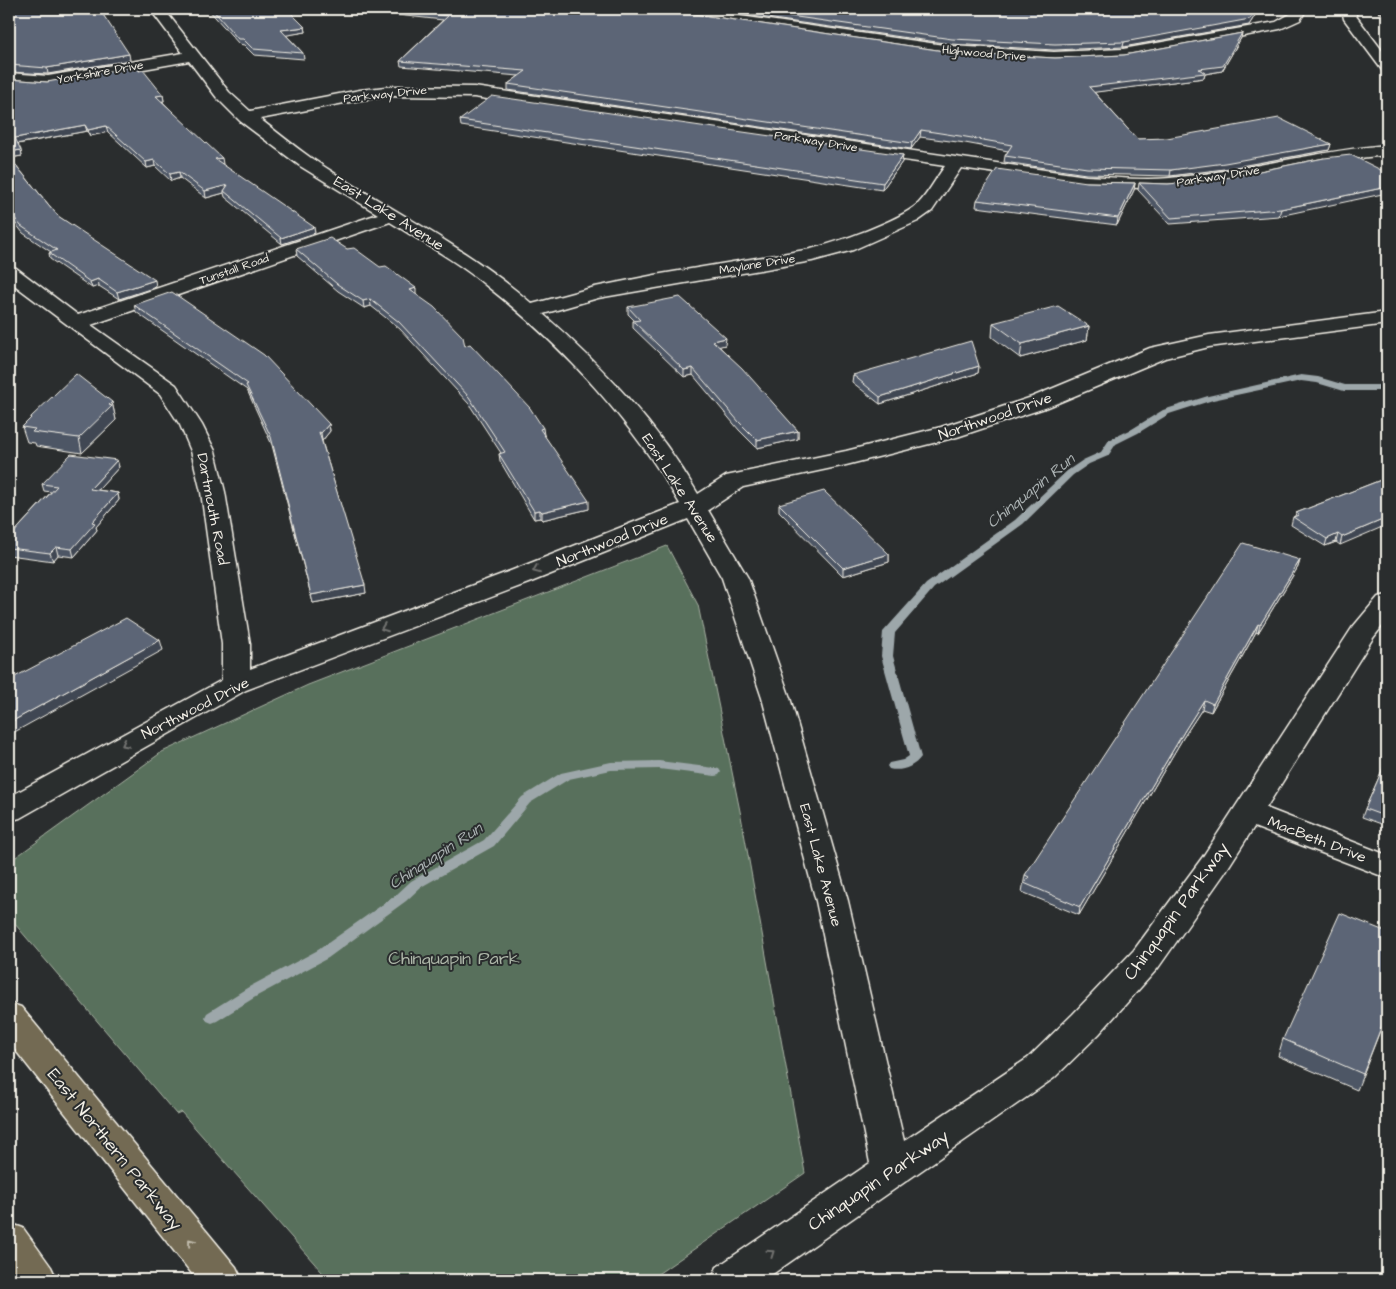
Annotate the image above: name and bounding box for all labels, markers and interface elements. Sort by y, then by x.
street label: Highwood Drive [941,41,1027,67]
street label: Yorkshire Drive [55,56,145,88]
street label: Parkway Drive [342,82,428,108]
street label: Parkway Drive [773,127,859,158]
street label: Parkway Drive [1175,161,1261,192]
street label: East Lake Avenue [330,171,448,256]
street label: Tunstall Road [197,250,271,289]
street label: Maylane Drive [718,250,797,280]
street label: Northwood Drive [936,387,1055,446]
street label: East Lake Avenue [636,430,723,547]
water label: Chinquapin Run [982,447,1081,533]
street label: Dartmouth Road [191,451,234,567]
street label: Northwood Drive [553,509,671,572]
one-way arrow [532,564,541,575]
one-way arrow [380,622,389,632]
street label: Northwood Drive [138,672,253,745]
one-way arrow [121,738,130,748]
street label: East Lake Avenue [794,801,847,929]
street label: MacBeth Drive [1265,811,1369,868]
water label: Chinquapin Run [385,816,488,894]
street label: Chinquapin Parkway [1118,837,1236,986]
park label: Chinquapin Park [388,946,520,971]
street label: East Northern Parkway [41,1063,188,1236]
street label: Chinquapin Parkway [803,1124,954,1238]
one-way arrow [188,1239,197,1248]
one-way arrow [765,1250,775,1259]

